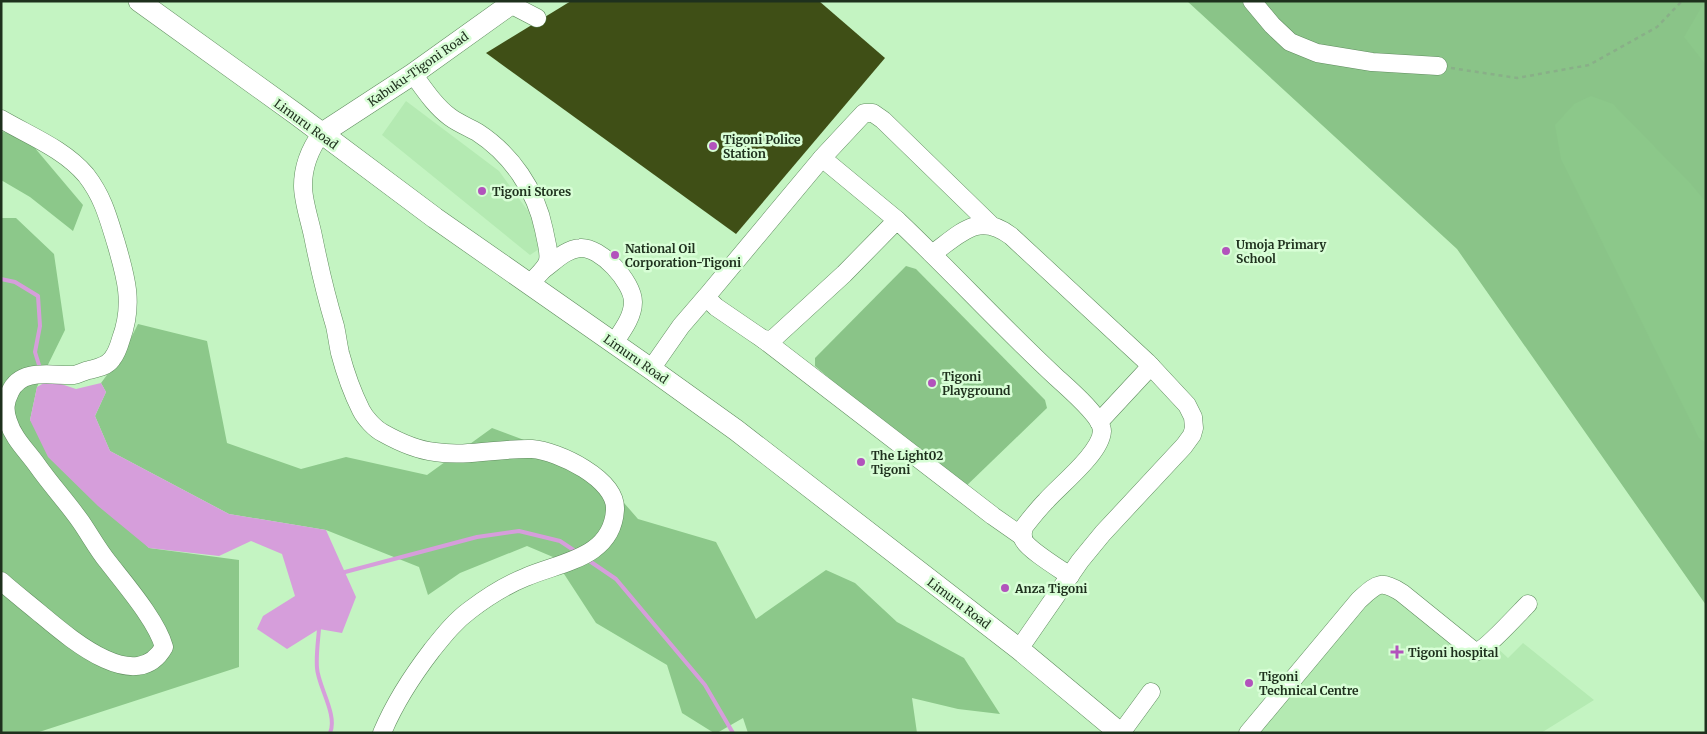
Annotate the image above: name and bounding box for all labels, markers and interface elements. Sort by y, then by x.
street label: Kabuku-Tigoni Road [365,29,471,109]
street label: Limuru Road [271,96,341,152]
place label: Tigoni Police Station [723,132,801,161]
marker: Tigoni Police Station [707,140,719,152]
place label: Tigoni Stores [492,184,571,199]
marker: Tigoni Stores [476,185,488,197]
place label: Umoja Primary School [1236,237,1327,266]
place label: National Oil Corporation-Tigoni [625,241,741,270]
marker: Umoja Primary School [1220,245,1232,257]
marker: National Oil Corporation-Tigoni [609,249,621,261]
street label: Limuru Road [601,331,671,387]
place label: Tigoni Playground [942,369,1011,398]
marker: Tigoni Playground [926,377,938,389]
place label: The Light02 Tigoni [871,448,943,477]
marker: The Light02 Tigoni [855,456,867,468]
street label: Limuru Road [924,574,994,632]
place label: Anza Tigoni [1014,581,1087,596]
marker: Anza Tigoni [999,582,1011,594]
marker: Tigoni hospital [1390,645,1404,659]
place label: Tigoni hospital [1408,645,1499,660]
place label: Tigoni Technical Centre [1259,669,1359,698]
marker: Tigoni Technical Centre [1243,677,1255,689]

